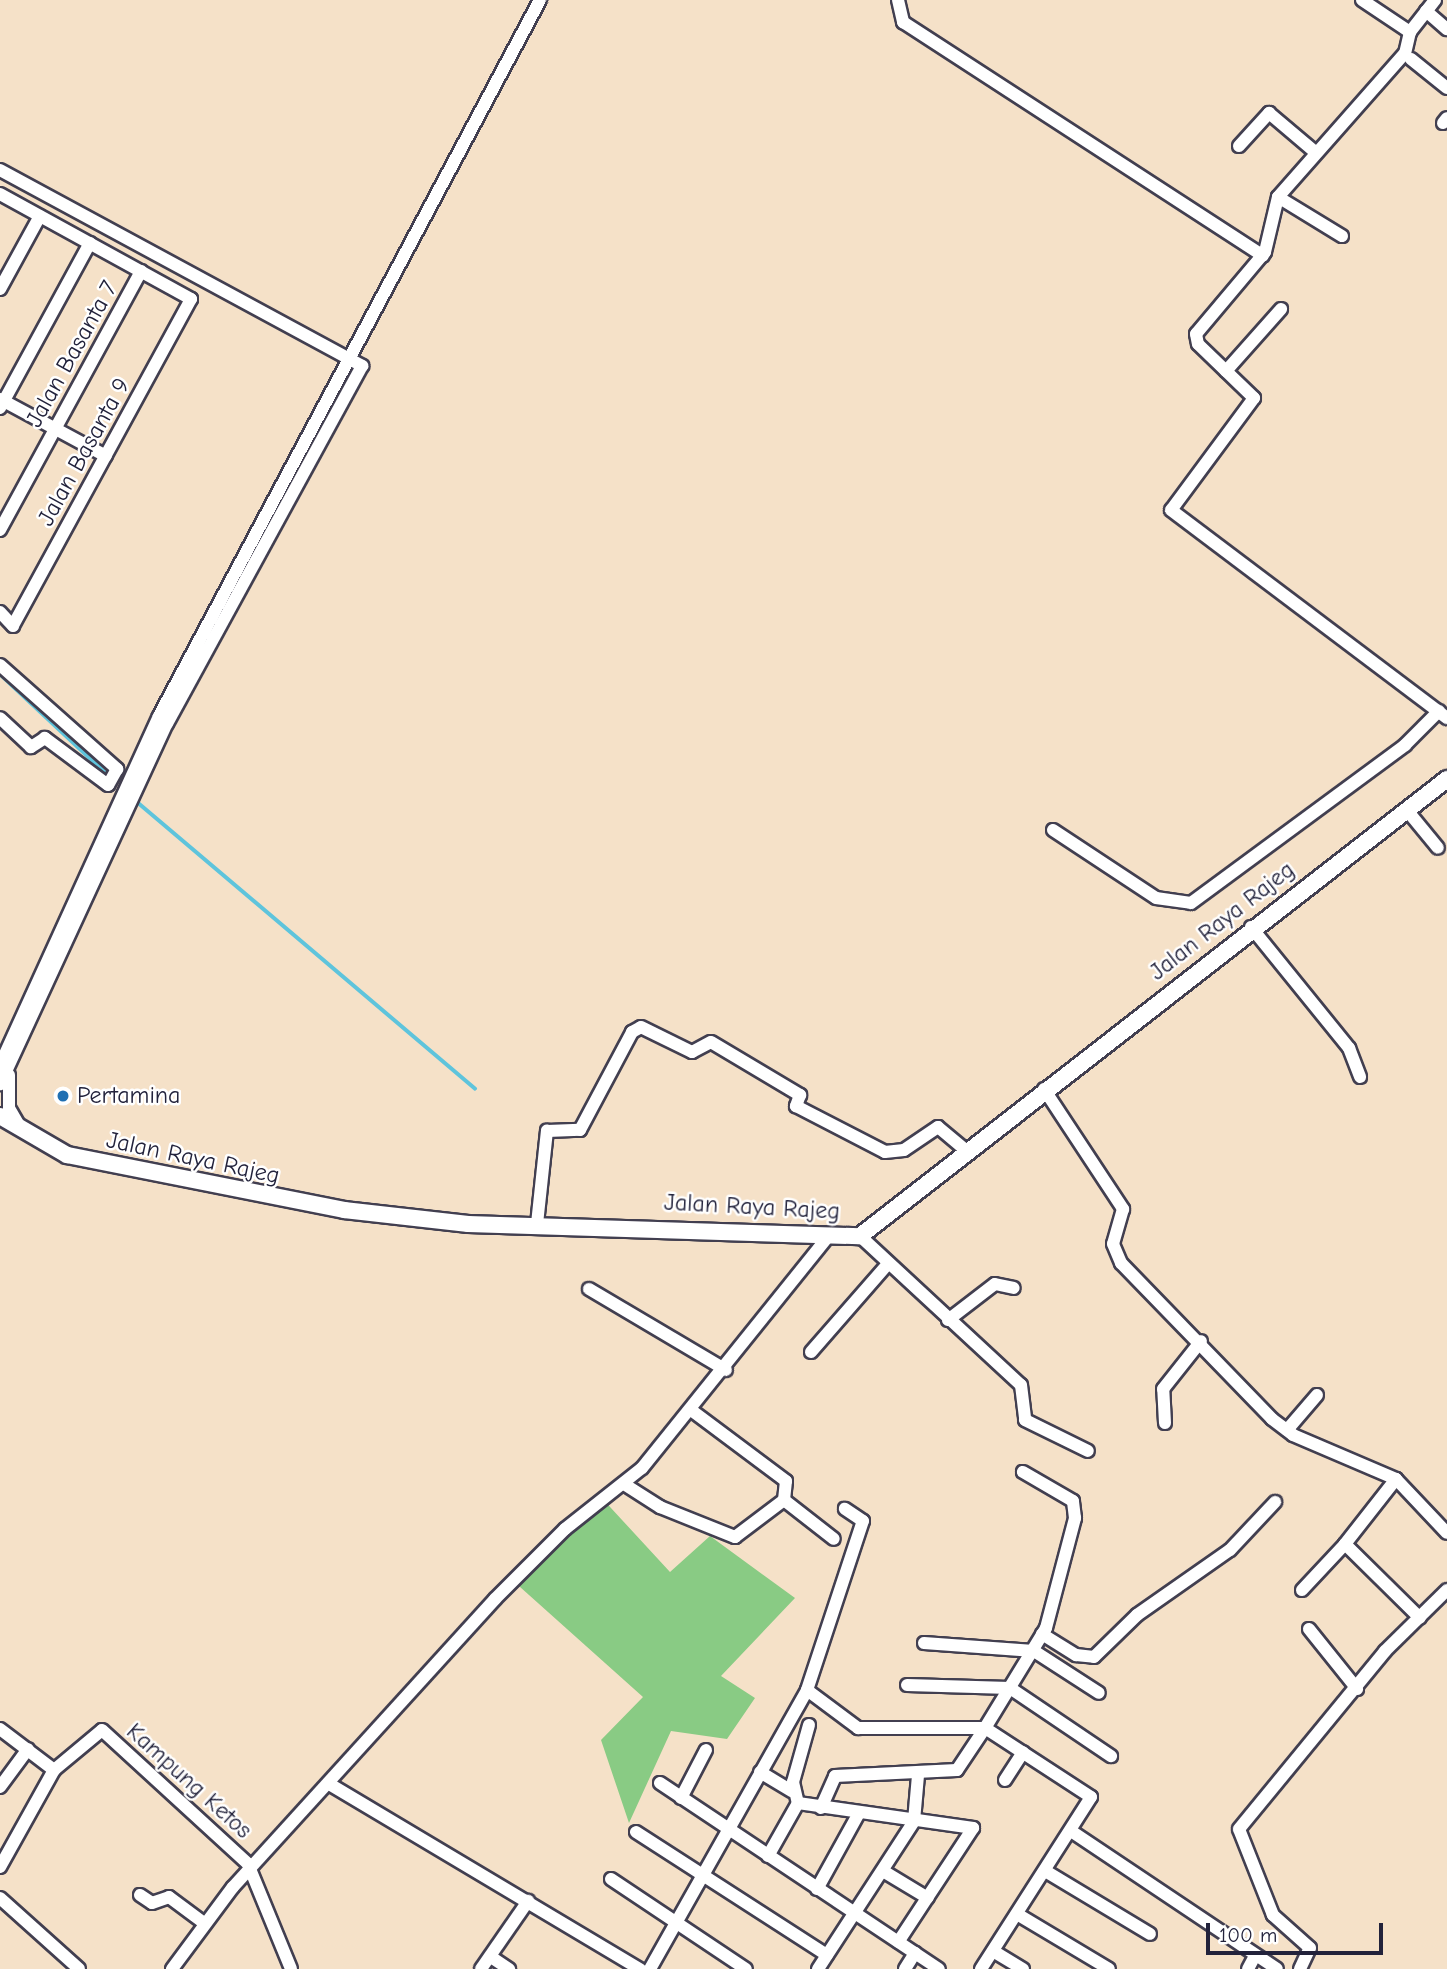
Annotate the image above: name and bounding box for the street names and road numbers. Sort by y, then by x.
street label: Jalan Basanta 7 [20,276,124,432]
street label: Jalan Basanta 9 [32,373,136,531]
street label: Jalan Raya Rajeg [1144,855,1300,987]
street label: Jalan Raya Rajeg [104,1126,282,1190]
street label: Jalan Raya Rajeg [663,1188,841,1226]
street label: Kampung Ketos [120,1717,258,1845]

